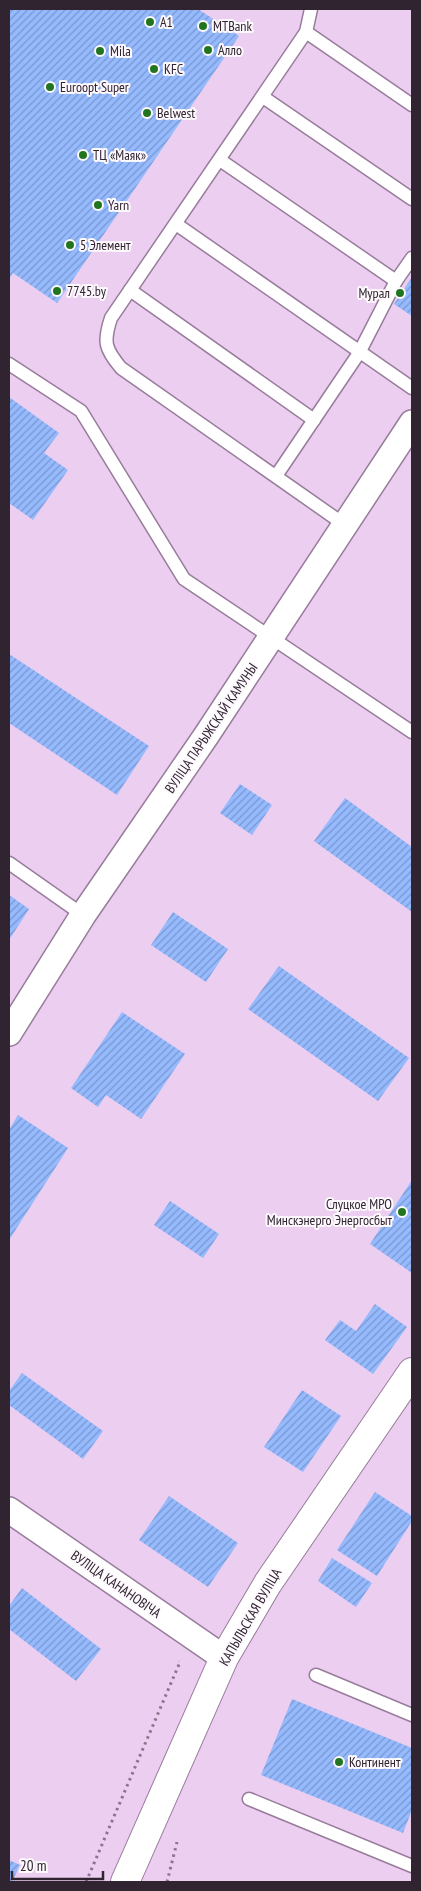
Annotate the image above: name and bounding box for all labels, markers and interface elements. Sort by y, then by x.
place label: A1 [160,13,173,31]
marker: A1 [144,16,156,28]
place label: MTBank [213,17,253,35]
marker: MTBank [197,20,209,32]
place label: Алло [218,41,242,59]
place label: Mila [110,42,131,60]
marker: Алло [202,44,214,56]
marker: Mila [94,45,106,57]
place label: KFC [164,60,184,78]
marker: KFC [148,63,160,75]
place label: Euroopt Super [60,78,129,96]
marker: Euroopt Super [44,81,56,93]
place label: Belwest [157,104,195,122]
marker: Belwest [141,107,153,119]
place label: ТЦ «Маяк» [93,146,146,164]
marker: ТЦ «Маяк» [77,149,89,161]
place label: Yarn [108,196,129,214]
marker: Yarn [92,199,104,211]
place label: 5 Элемент [80,236,131,254]
marker: 5 Элемент [64,239,76,251]
place label: 7745.by [67,282,107,300]
place label: Мурал [358,284,390,302]
marker: 7745.by [51,285,63,297]
marker: Мурал [394,287,406,299]
street label: ВУЛІЦА ПАРЫЖСКАЙ КАМУНЫ [161,659,261,797]
place label: Слуцкое МРО Минскэнерго Энергосбыт [267,1195,393,1229]
marker: Слуцкое МРО Минскэнерго Энергосбыт [396,1206,408,1218]
street label: ВУЛІЦА КАНАНОВІЧА [67,1546,165,1622]
street label: КАПЫЛЬСКАЯ ВУЛІЦА [215,1565,285,1669]
place label: Континент [349,1753,401,1771]
marker: Континент [333,1756,345,1768]
scale bar [12,1848,104,1880]
text: 20 m [20,1856,46,1875]

